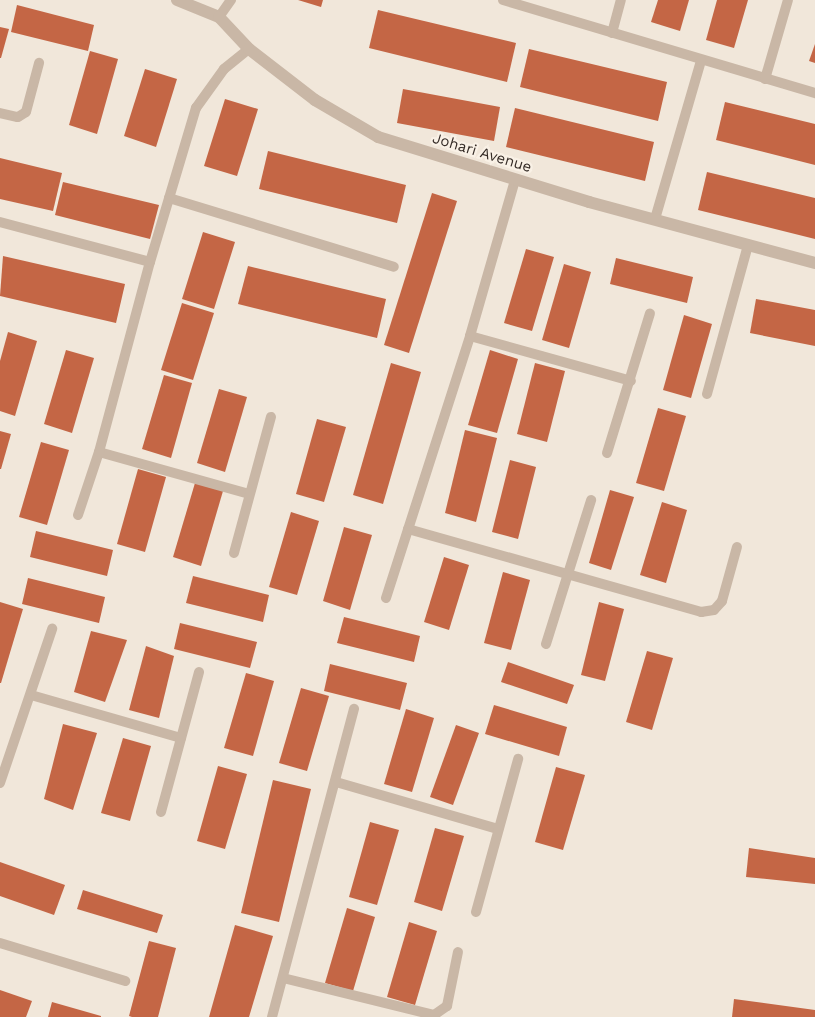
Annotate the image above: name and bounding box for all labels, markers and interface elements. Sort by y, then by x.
street label: Johari Avenue [430,129,534,177]

